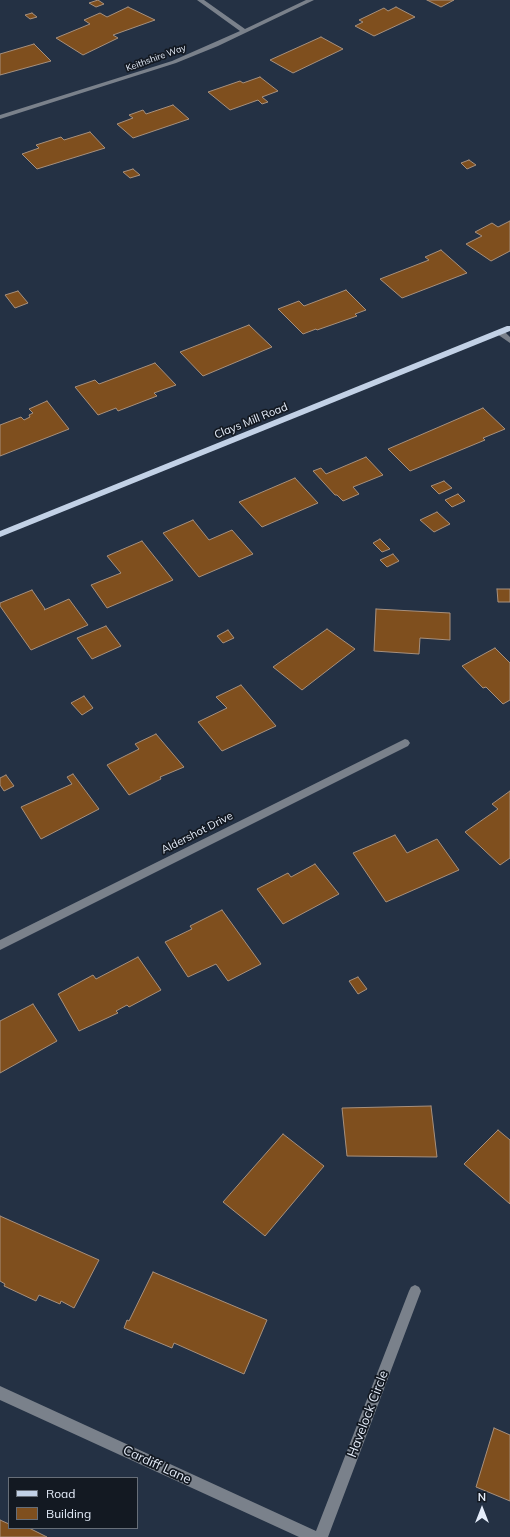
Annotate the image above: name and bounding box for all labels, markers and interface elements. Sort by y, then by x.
street label: Keithshire Way [125,42,187,74]
street label: Clays Mill Road [212,400,290,442]
street label: Aldershot Drive [159,809,235,857]
street label: Havelock Circle [344,1368,392,1460]
street label: Cardiff Lane [120,1442,194,1488]
legend [8,1477,138,1529]
text: Road [46,1486,75,1501]
north arrow [462,1489,502,1529]
text: N [478,1490,486,1504]
text: Building [46,1506,91,1521]

